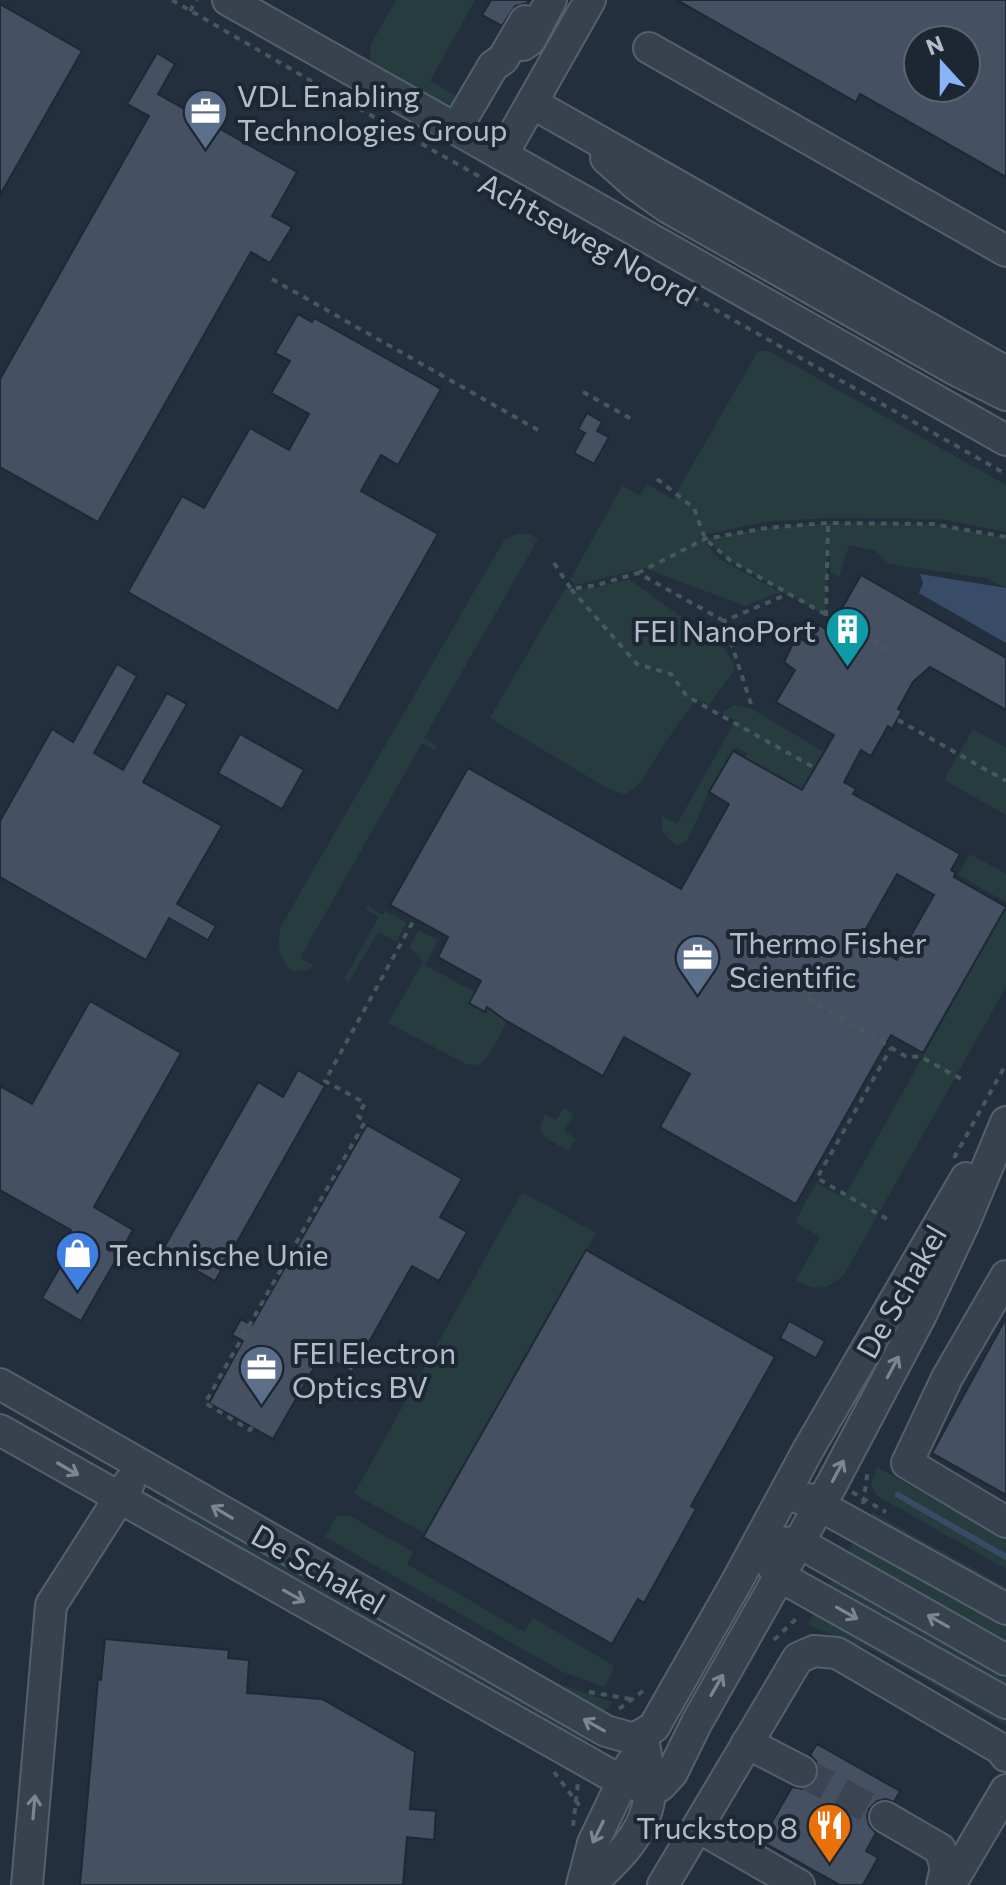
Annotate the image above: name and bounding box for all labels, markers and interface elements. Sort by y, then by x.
north arrow [902,24,982,104]
text: N [922,29,947,60]
place label: VDL Enabling Technologies Group [237,76,508,147]
office icon: VDL Enabling Technologies Group [182,87,230,150]
street label: Achtseweg Noord [473,163,703,313]
building icon: FEI NanoPort [823,605,871,668]
place label: FEI NanoPort [633,611,816,648]
place label: Thermo Fisher Scientific [729,923,927,994]
office icon: Thermo Fisher Scientific [674,934,722,997]
street label: De Schakel [847,1218,953,1364]
shop icon: Technische Unie [54,1229,102,1292]
place label: Technische Unie [109,1235,329,1272]
place label: FEI Electron Optics BV [292,1333,456,1404]
office icon: FEI Electron Optics BV [237,1344,285,1407]
one-way arrow [886,1356,902,1380]
one-way arrow [831,1460,847,1484]
one-way arrow [56,1461,79,1477]
one-way arrow [211,1504,234,1520]
street label: De Schakel [246,1515,392,1621]
one-way arrow [282,1589,306,1604]
one-way arrow [835,1606,859,1622]
one-way arrow [927,1613,950,1629]
one-way arrow [710,1674,726,1697]
one-way arrow [583,1717,606,1733]
one-way arrow [27,1794,42,1821]
restaurant icon: Truckstop 8 [805,1802,853,1865]
place label: Truckstop 8 [636,1808,798,1845]
one-way arrow [590,1820,606,1844]

